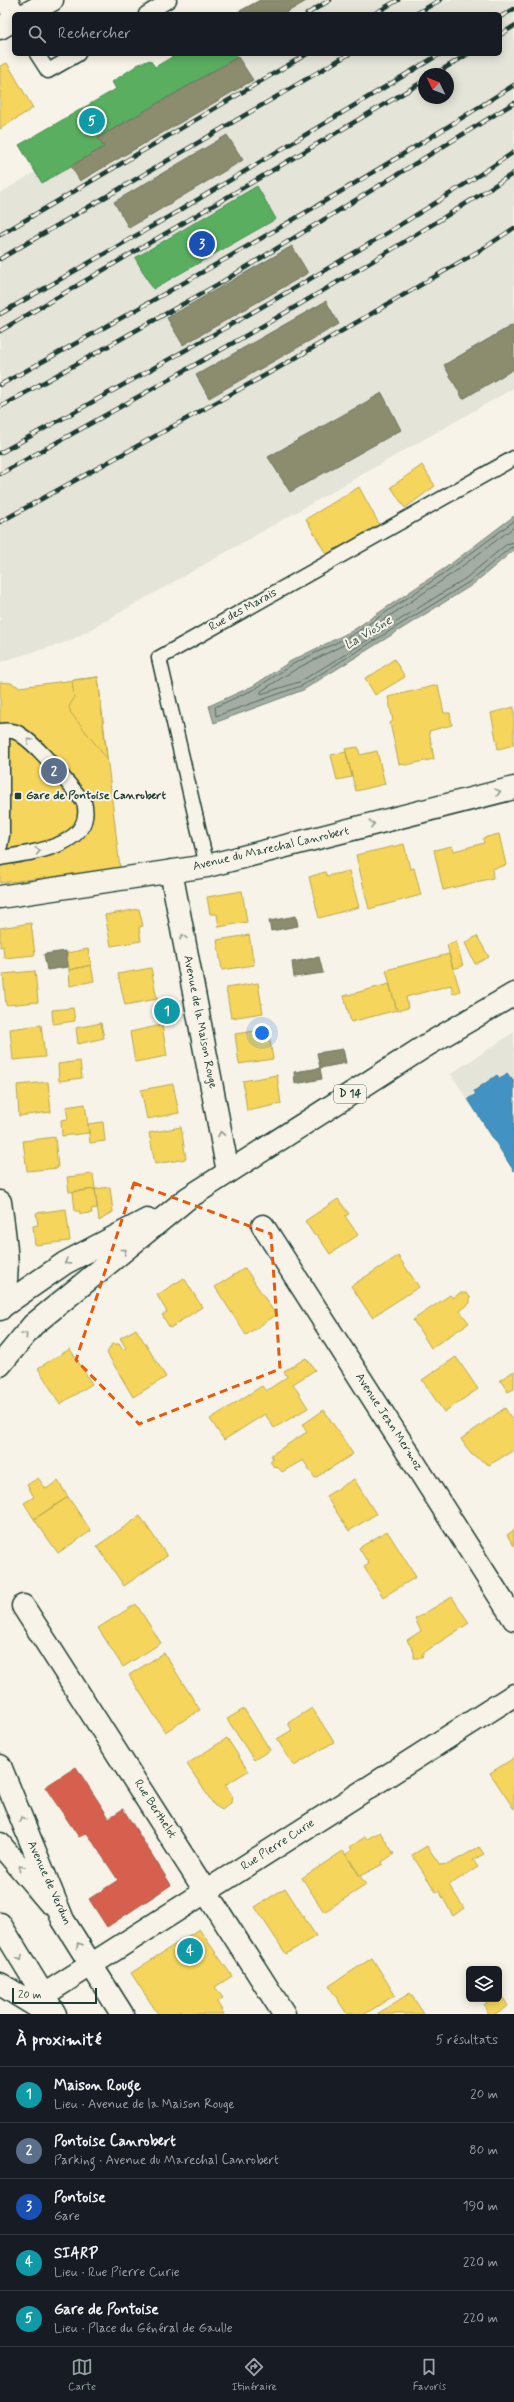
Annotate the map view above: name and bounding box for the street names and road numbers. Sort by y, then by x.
street label: Rue des Marais [206,585,280,635]
street label: Avenue du Marechal Canrobert [191,823,351,875]
street label: Avenue de la Maison Rouge [179,954,221,1090]
road number: D 14 [334,1085,366,1103]
street label: Avenue Jean Mermoz [351,1370,427,1474]
street label: Rue Berthelot [130,1777,180,1842]
street label: Rue Pierre Curie [238,1815,318,1875]
street label: Avenue de Verdun [23,1838,75,1928]

